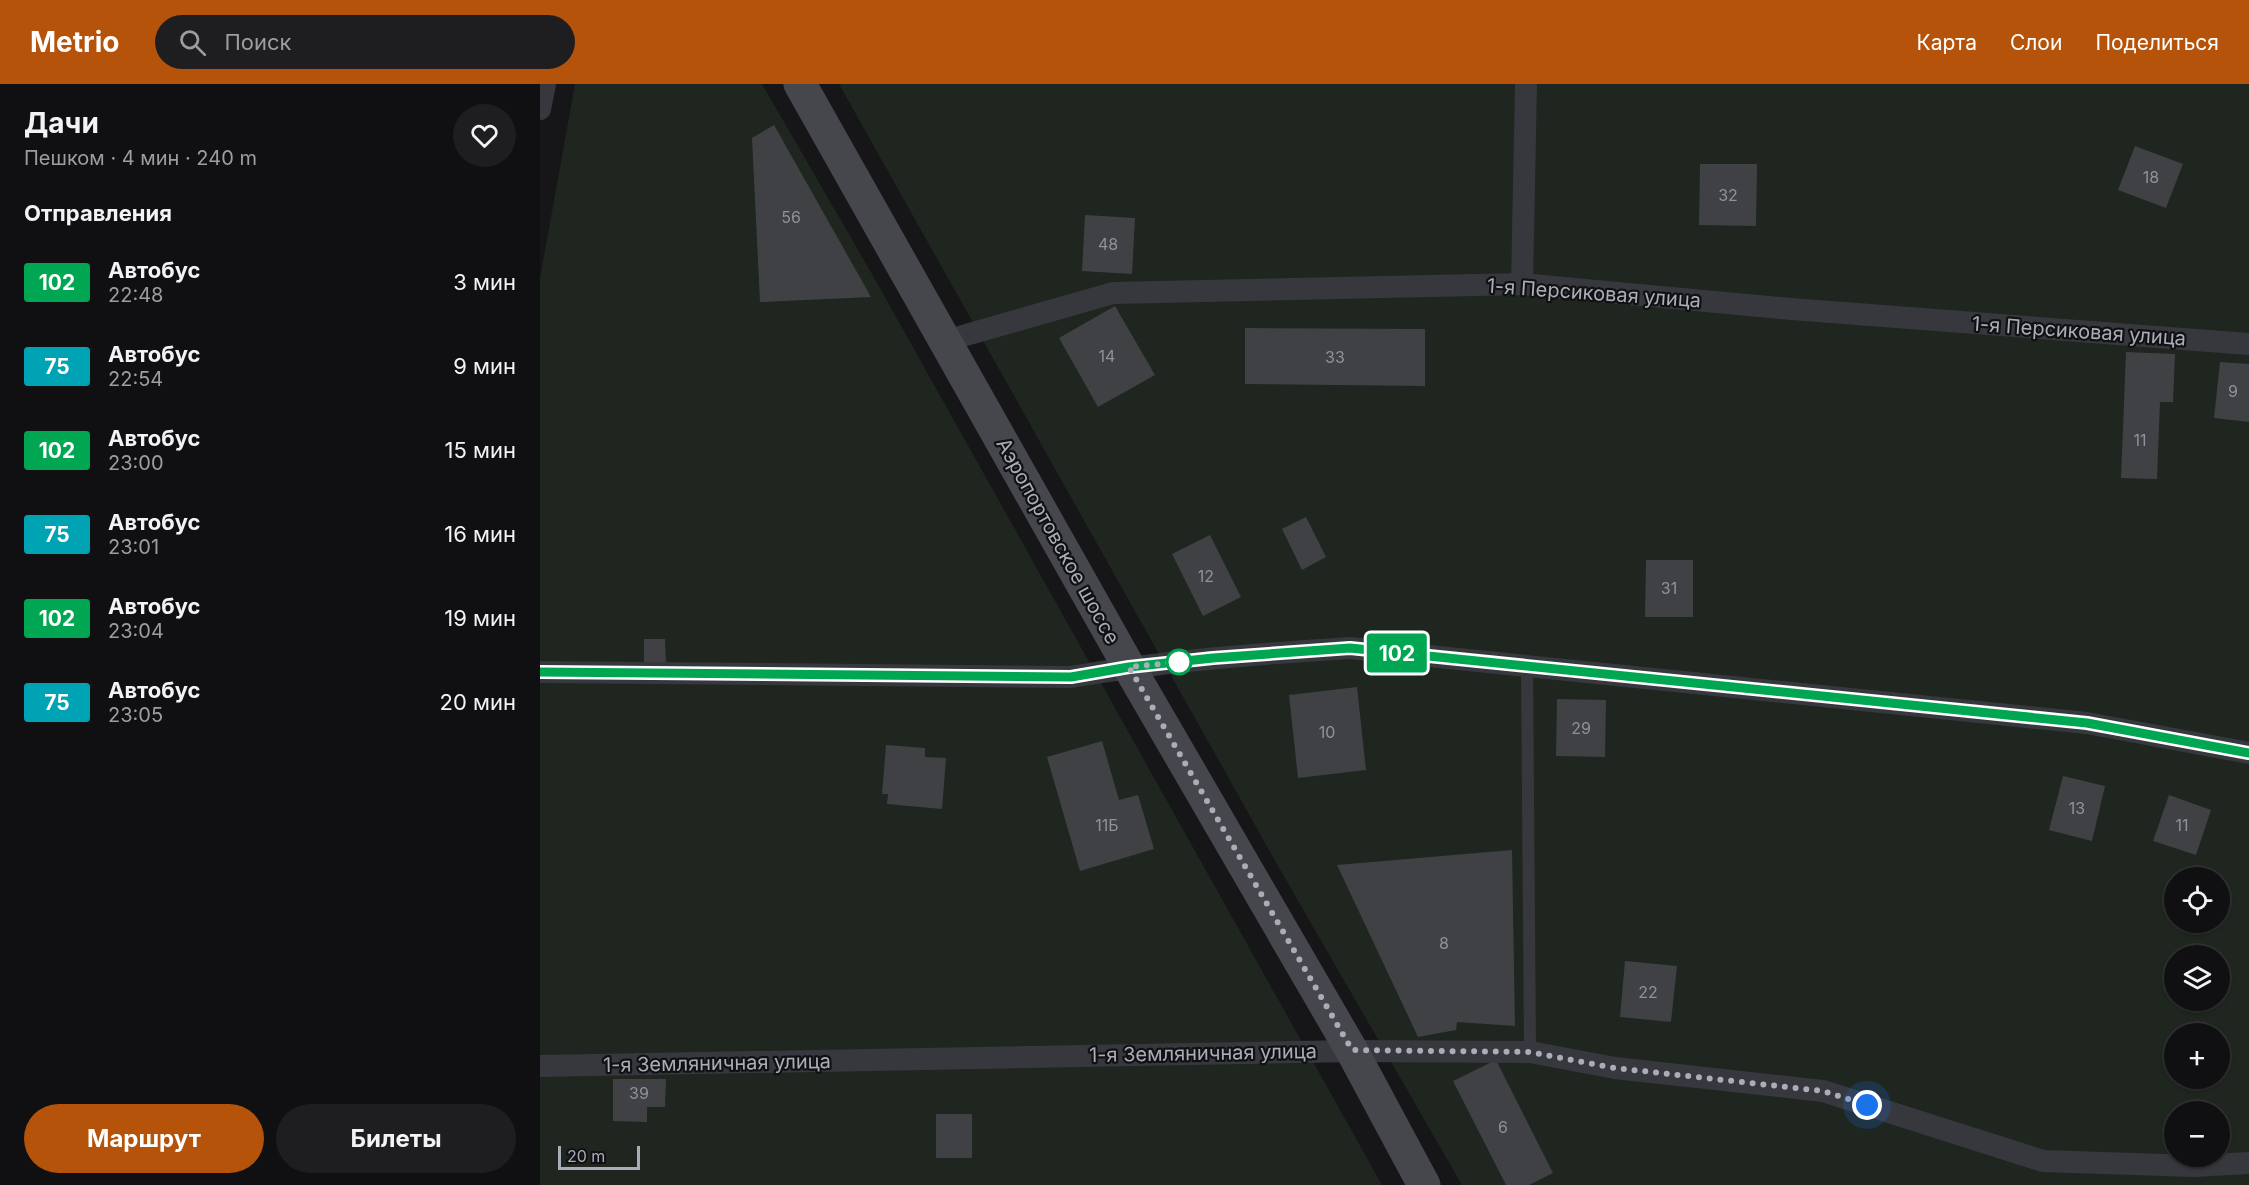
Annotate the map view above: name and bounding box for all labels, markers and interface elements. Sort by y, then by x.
search box [155,15,575,69]
text: Metrio [30,25,119,59]
icon: search [176,26,209,59]
text: Поиск [224,29,291,55]
text: Карта [1917,30,1977,55]
text: Слои [2010,30,2062,55]
text: Поделиться [2095,30,2219,55]
button: heart [453,104,516,167]
text: Дачи [24,106,99,140]
text: Пешком · 4 мин · 240 m [24,146,257,170]
house number: 18 [2143,167,2159,187]
house number: 32 [1718,185,1738,205]
text: Отправления [24,200,172,226]
house number: 56 [781,207,801,227]
house number: 48 [1098,234,1118,254]
text: Автобус [108,257,201,283]
text: 3 мин [453,269,516,295]
text: 102 [39,270,75,295]
street label: 1-я Персиковая улица [1486,274,1702,312]
text: 22:48 [108,283,163,307]
street label: 1-я Персиковая улица [1971,312,2187,350]
text: Автобус [108,341,201,367]
house number: 14 [1099,346,1115,366]
house number: 33 [1325,347,1345,367]
text: 9 мин [453,353,516,379]
text: 75 [44,354,70,379]
text: 22:54 [108,367,163,391]
house number: 9 [2228,381,2238,401]
text: Автобус [108,425,201,451]
house number: 11 [2133,430,2147,450]
street label: Аэропортовское шоссе [991,434,1125,648]
text: 15 мин [445,437,516,463]
text: 102 [39,438,75,463]
text: 23:00 [108,451,164,475]
text: Автобус [108,509,201,535]
text: 16 мин [444,521,516,547]
text: 75 [44,522,70,547]
text: 23:01 [108,535,159,559]
house number: 12 [1198,566,1214,586]
house number: 31 [1661,578,1677,598]
text: Автобус [108,593,201,619]
text: 19 мин [444,605,516,631]
text: 102 [39,606,75,631]
text: 23:04 [108,619,164,643]
line badge: 102 [1362,634,1432,672]
text: 102 [1379,641,1415,666]
unlabelled marker [1166,649,1192,675]
text: Автобус [108,677,201,703]
text: 20 мин [440,689,516,715]
text: 75 [44,690,70,715]
text: 23:05 [108,703,163,727]
house number: 29 [1571,718,1591,738]
house number: 10 [1319,722,1335,742]
house number: 13 [2069,798,2085,818]
house number: 11Б [1095,815,1119,835]
house number: 11 [2175,815,2189,835]
map controls [2164,867,2230,1167]
button: locate [2164,867,2230,933]
house number: 8 [1439,933,1449,953]
button: layers [2164,945,2230,1011]
house number: 22 [1638,982,1658,1002]
button: + [2164,1023,2230,1089]
street label: 1-я Земляничная улица [1089,1039,1317,1067]
street label: 1-я Земляничная улица [603,1049,831,1077]
house number: 39 [629,1083,649,1103]
your location [1852,1090,1882,1120]
button: − [2164,1101,2230,1167]
button: Маршрут [24,1104,264,1173]
button: Билеты [276,1104,516,1173]
house number: 6 [1498,1117,1508,1137]
scale bar [558,1143,640,1170]
text: 20 m [567,1146,605,1166]

